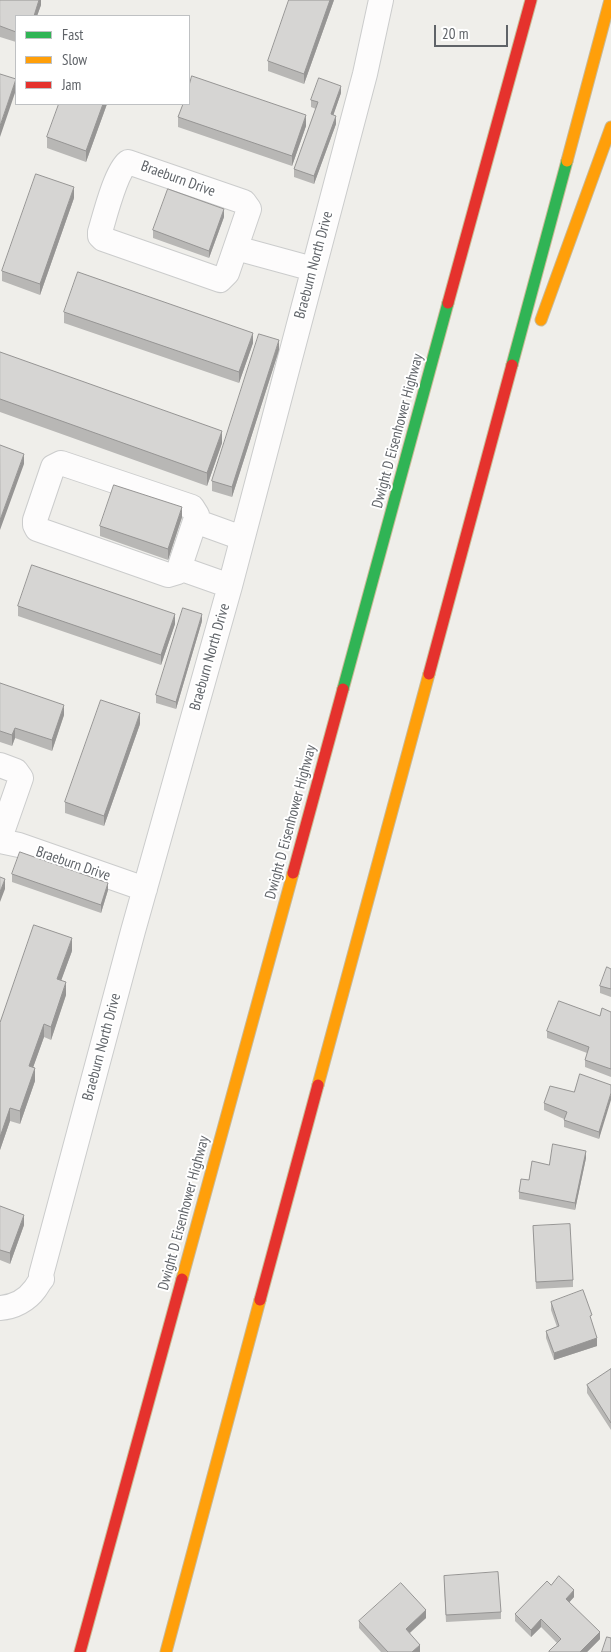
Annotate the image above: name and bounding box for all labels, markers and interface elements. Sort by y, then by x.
legend [15,15,190,105]
scale bar [436,15,510,47]
text: 20 m [442,24,468,43]
text: Fast [62,25,83,44]
text: Slow [62,50,87,69]
text: Jam [62,75,81,94]
street label: Braeburn Drive [138,157,218,201]
street label: Braeburn North Drive [291,209,337,321]
street label: Dwight D Eisenhower Highway [369,352,427,510]
street label: Braeburn North Drive [186,601,234,713]
street label: Dwight D Eisenhower Highway [262,743,320,901]
street label: Braeburn Drive [33,843,113,885]
street label: Braeburn North Drive [79,991,125,1103]
street label: Dwight D Eisenhower Highway [155,1134,213,1292]

